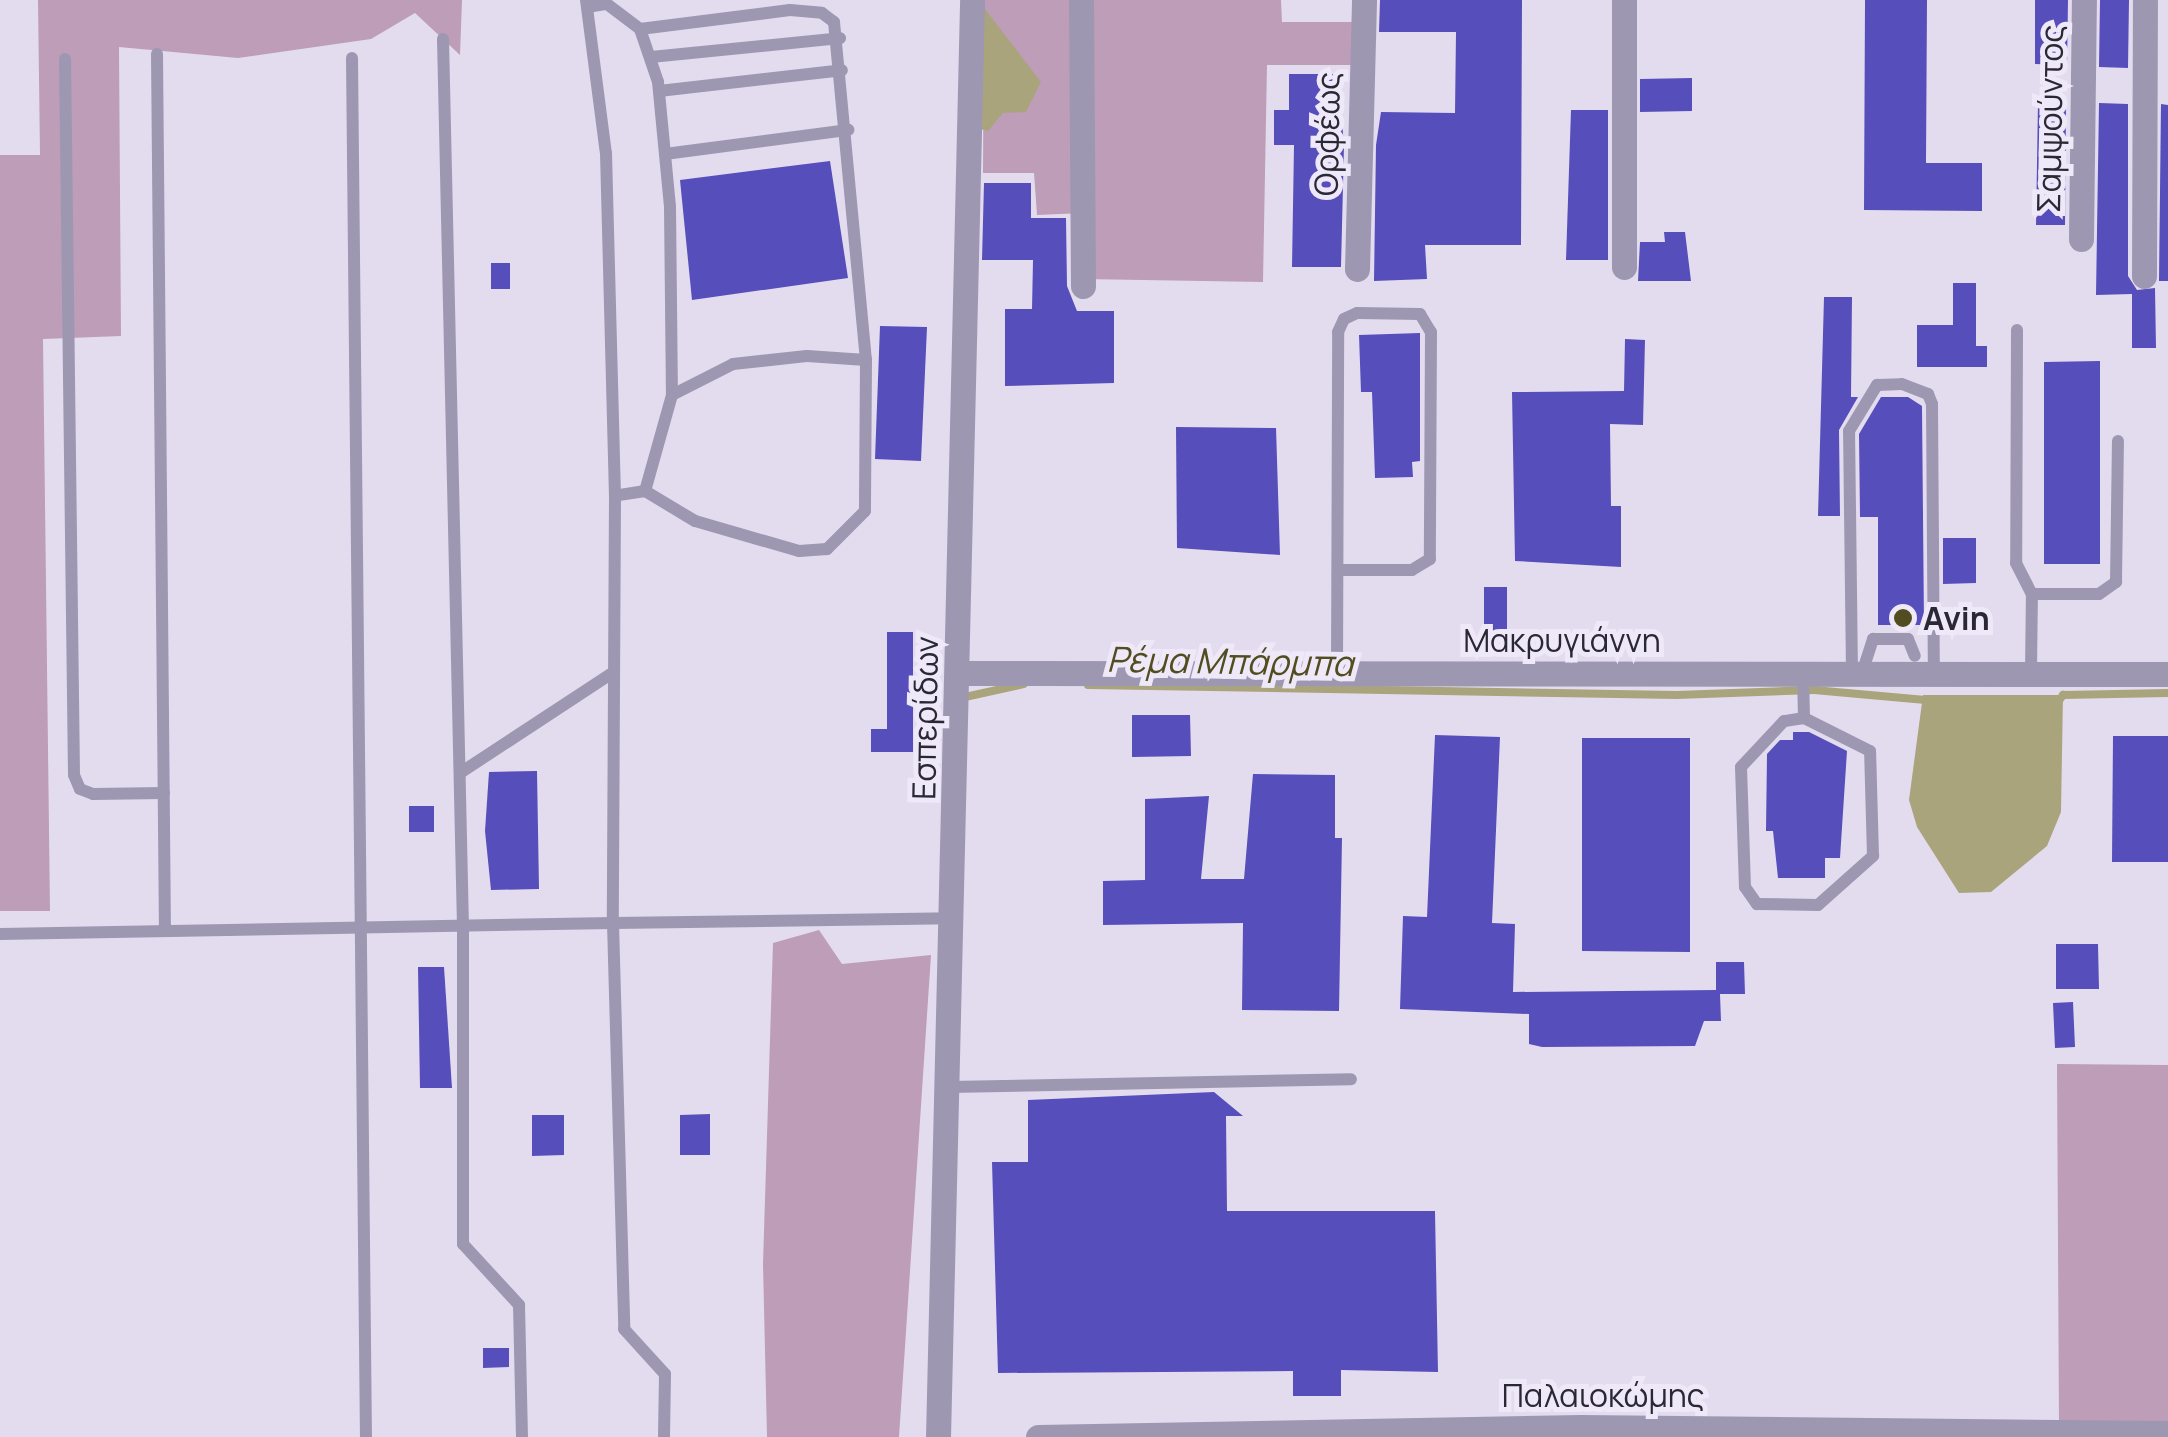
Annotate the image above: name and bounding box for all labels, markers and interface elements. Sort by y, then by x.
street label: Σαμψούντος [2029,25,2071,213]
street label: Ορφέως [1307,72,1347,196]
place label: Avin [1923,599,1990,637]
marker: Avin [1892,607,1914,629]
street label: Μακρυγιάννη [1463,621,1661,659]
street label: Εσπερίδων [904,636,946,800]
water label: Ρέμα Μπάρμπα [1106,638,1354,684]
street label: Παλαιοκώμης [1502,1376,1704,1414]

